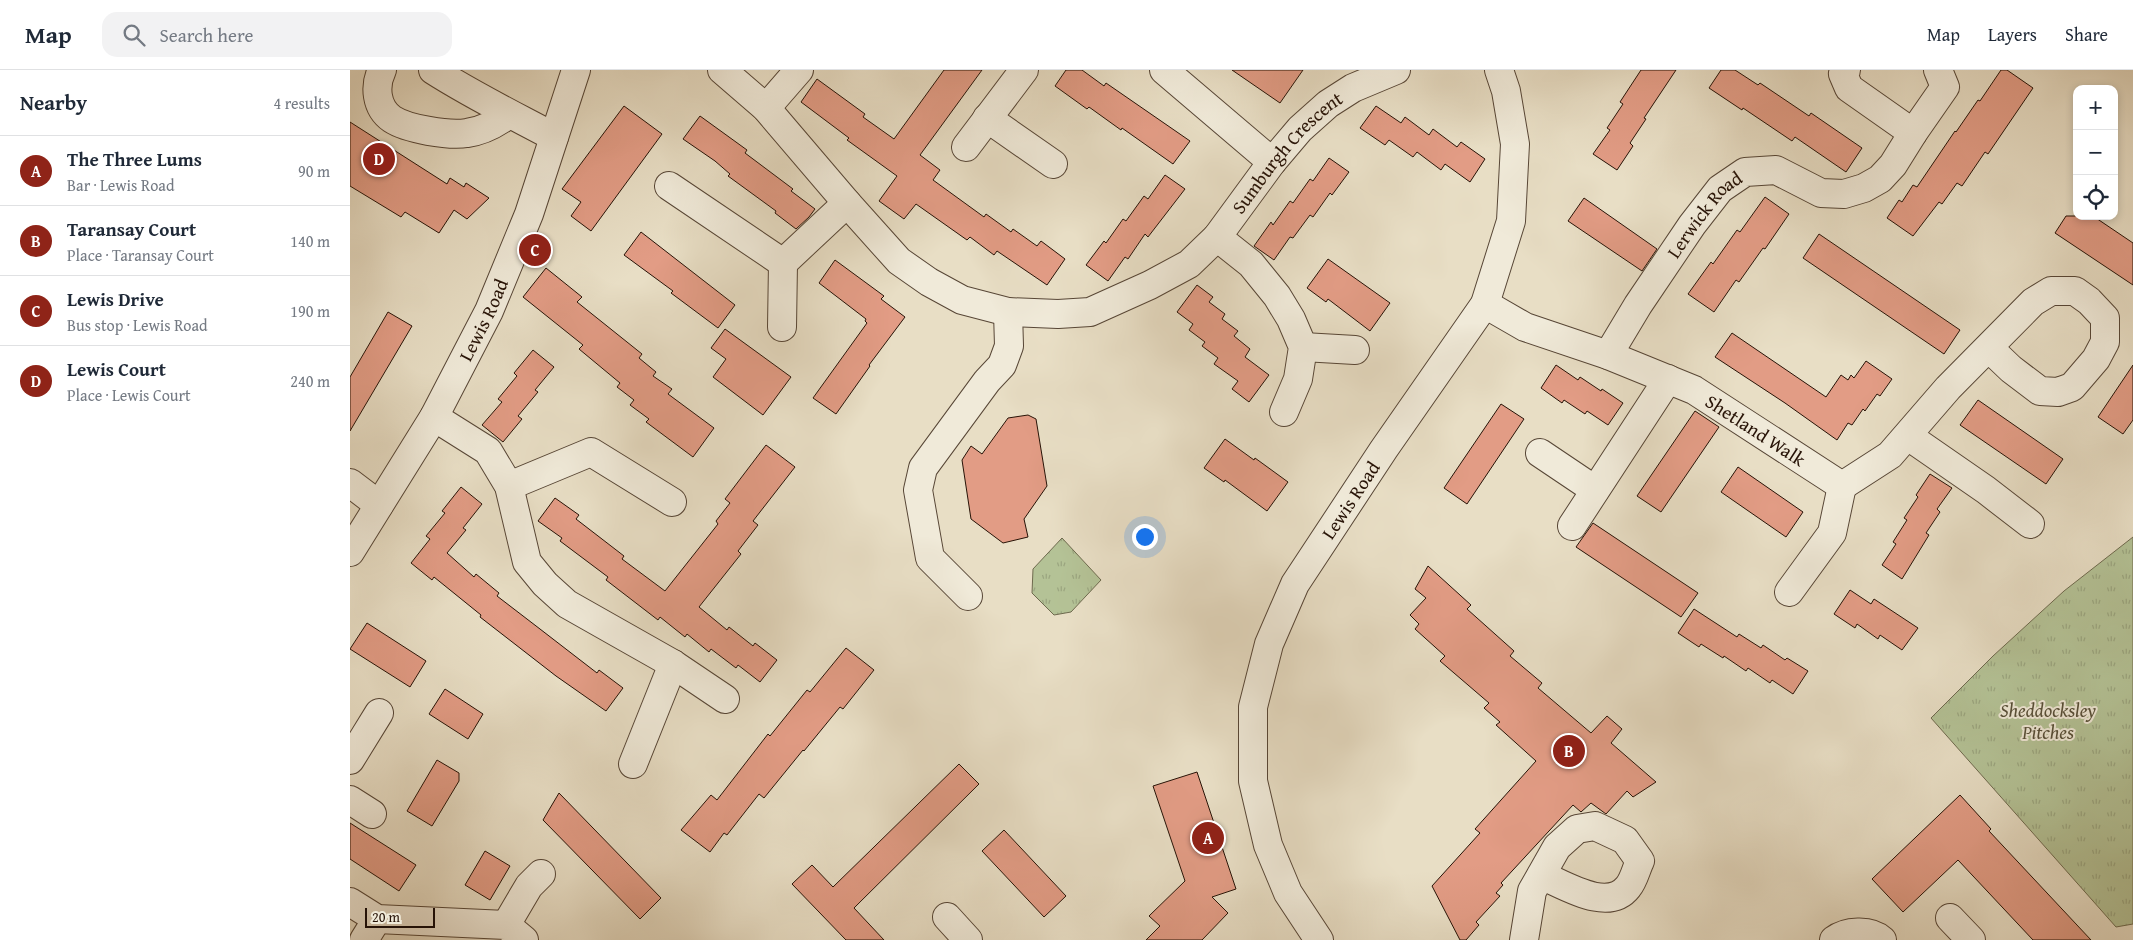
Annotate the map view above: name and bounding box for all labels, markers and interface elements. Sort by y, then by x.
search box [102,12,452,57]
text: Map [25,17,72,52]
icon: search [120,21,148,49]
text: Search here [160,21,253,49]
text: Map [1927,21,1960,48]
text: Layers [1988,21,2037,48]
text: Share [2065,21,2108,48]
street label: Sumburgh Crescent [1225,84,1348,219]
map controls [2073,85,2118,220]
button: + [2073,85,2118,130]
text: Nearby [20,87,87,118]
text: 4 results [273,91,330,115]
button: − [2073,130,2118,175]
pin: D [363,140,395,178]
text: The Three Lums [67,145,202,173]
text: A [31,159,41,183]
text: 90 m [298,159,330,183]
street label: Lerwick Road [1660,164,1748,264]
text: Bar · Lewis Road [67,173,174,197]
button: locate [2073,175,2118,220]
text: Taransay Court [67,215,196,243]
text: B [31,229,41,253]
text: 140 m [290,229,330,253]
pin: C [519,231,551,269]
text: Place · Taransay Court [67,243,214,267]
street label: Lewis Road [451,274,515,366]
text: Lewis Drive [67,285,164,313]
text: C [31,299,41,323]
text: 190 m [290,299,330,323]
text: Bus stop · Lewis Road [67,313,208,337]
text: Lewis Court [67,355,166,383]
text: D [31,369,41,393]
text: 240 m [290,369,330,393]
text: Place · Lewis Court [67,383,191,407]
street label: Shetland Walk [1700,387,1811,473]
street label: Lewis Road [1314,455,1387,545]
your location [1132,524,1158,550]
park label: Sheddocksley Pitches [2000,696,2096,746]
pin: B [1553,732,1585,770]
pin: A [1192,819,1224,857]
scale bar [365,905,435,928]
text: 20 m [372,907,400,927]

